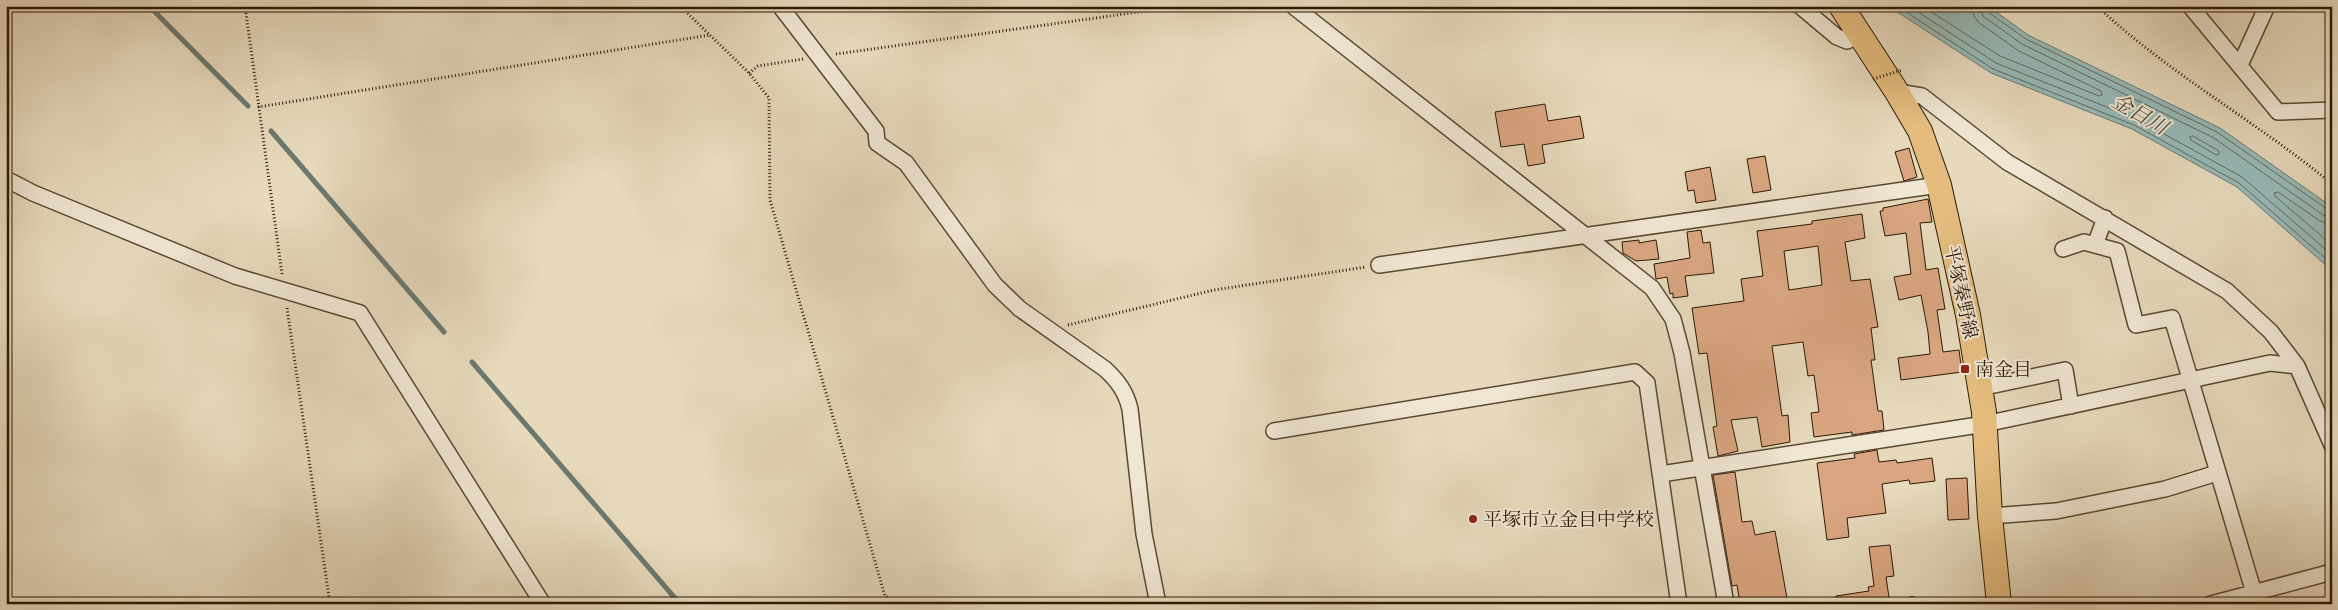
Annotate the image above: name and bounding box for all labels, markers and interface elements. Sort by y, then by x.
water label: 金目川 [2107,88,2174,142]
street label: 平塚秦野線 [1938,243,1984,341]
place label: 南金目 [1975,357,2032,383]
marker: 南金目 [1959,363,1971,375]
place label: 平塚市立金目中学校 [1483,507,1654,533]
marker: 平塚市立金目中学校 [1467,513,1479,525]

